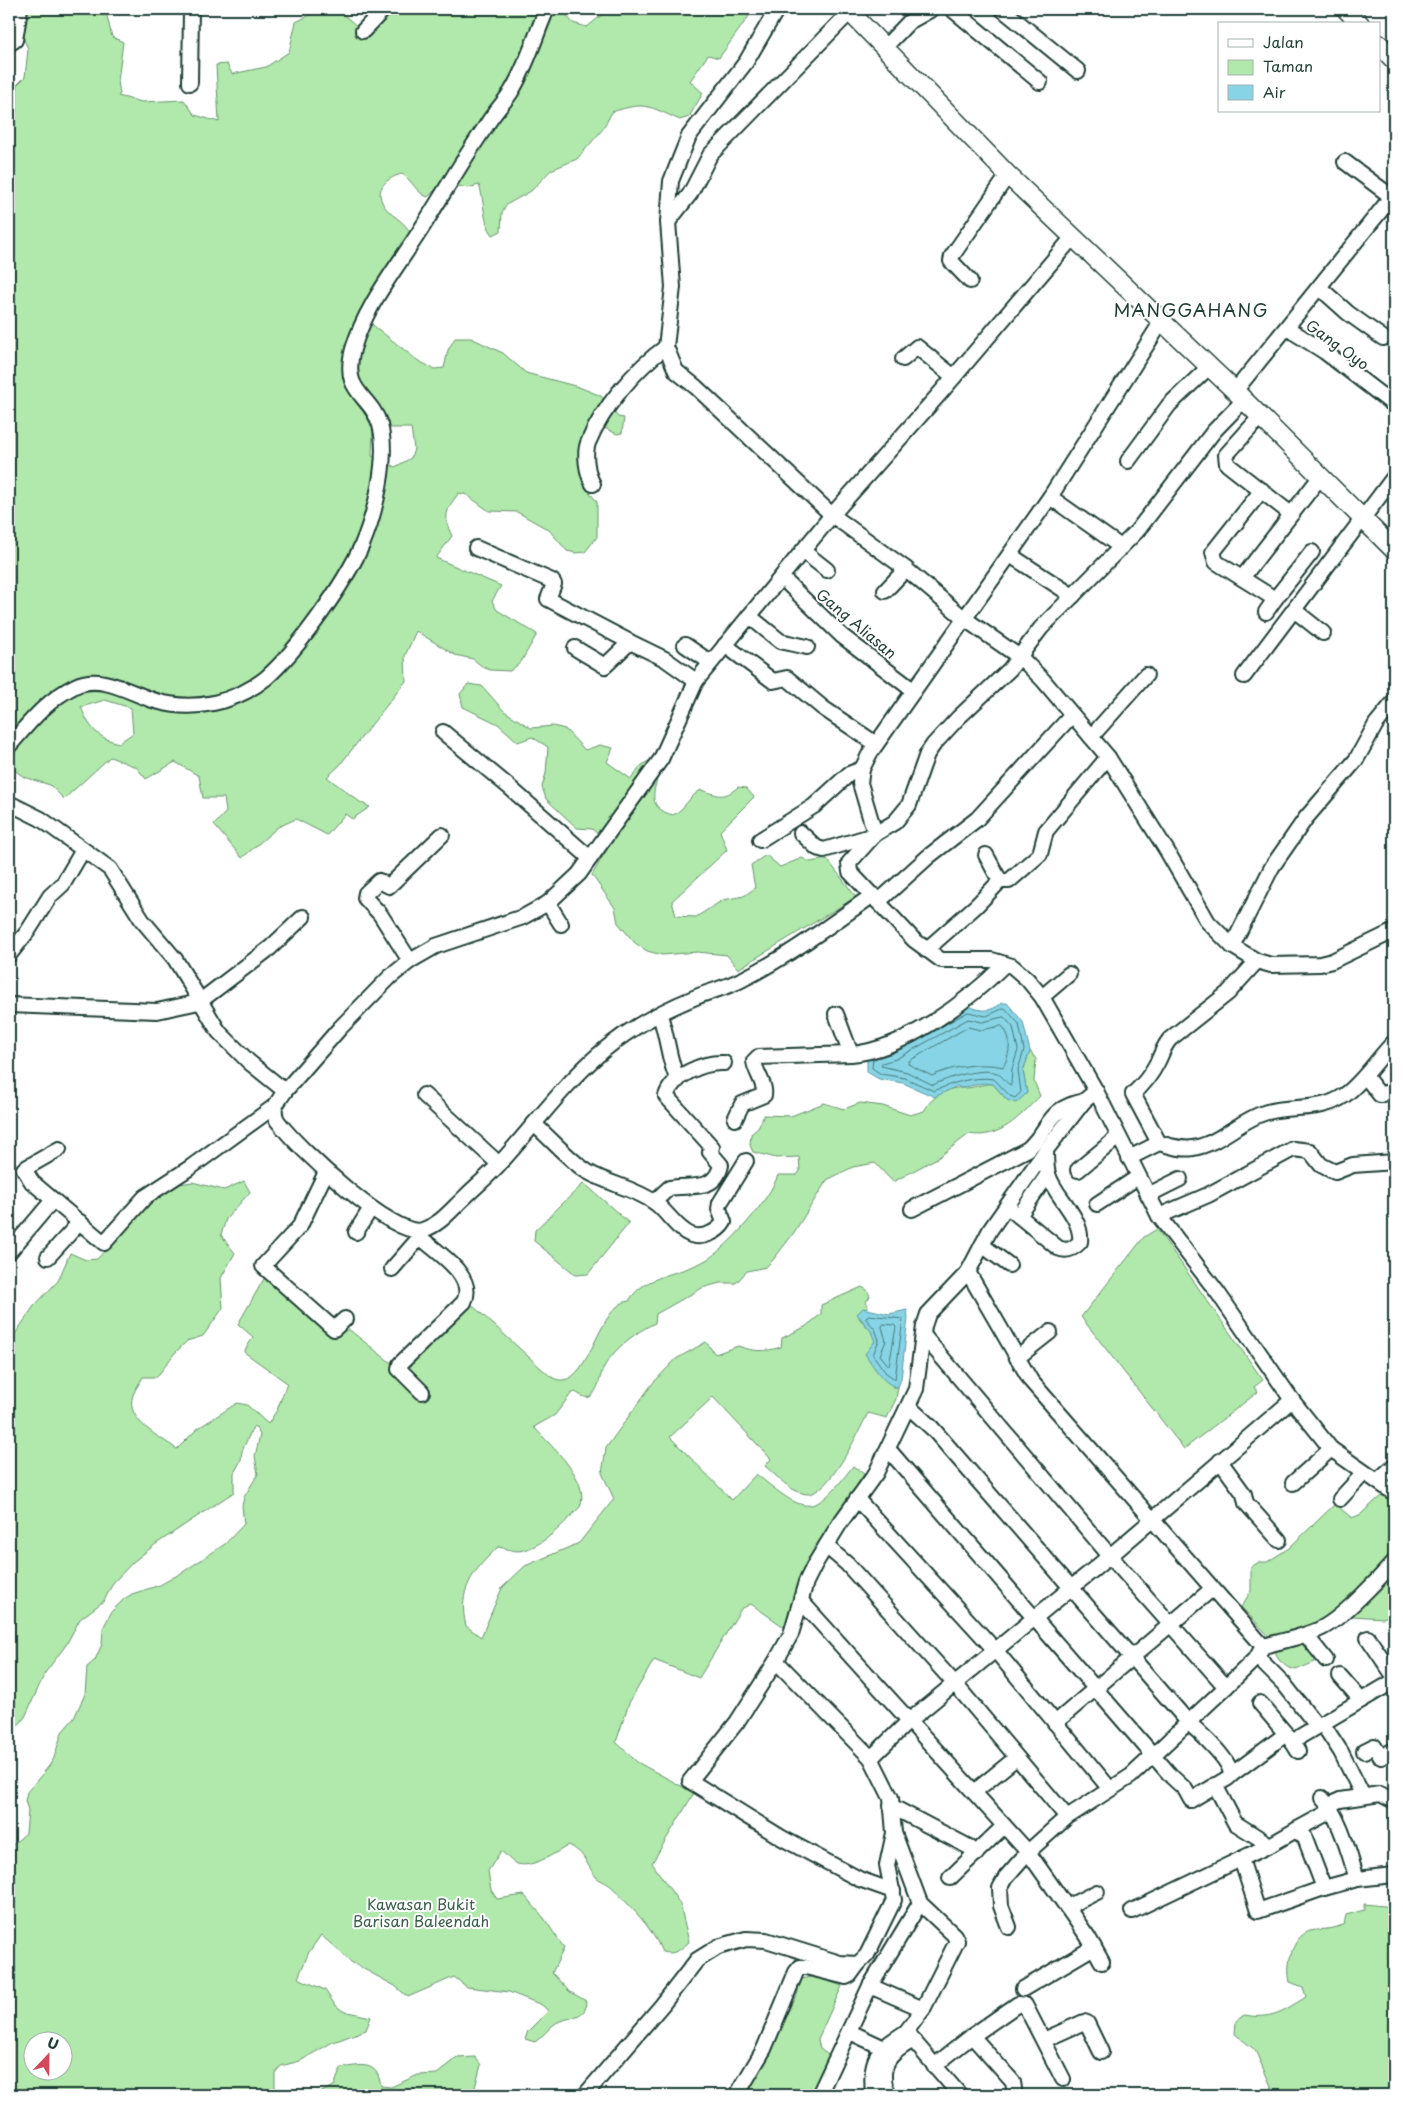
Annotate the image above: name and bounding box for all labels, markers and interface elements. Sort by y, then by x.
legend [1218,22,1380,112]
text: Jalan [1263,30,1304,53]
text: Taman [1263,54,1313,77]
text: Air [1263,80,1286,103]
district label: MANGGAHANG [1113,296,1269,323]
street label: Gang Oyo [1302,313,1374,375]
street label: Gang Aliasan [812,582,902,664]
park label: Kawasan Bukit Barisan Baleendah [353,1892,489,1932]
north arrow [22,2032,72,2082]
text: U [44,2032,62,2055]

